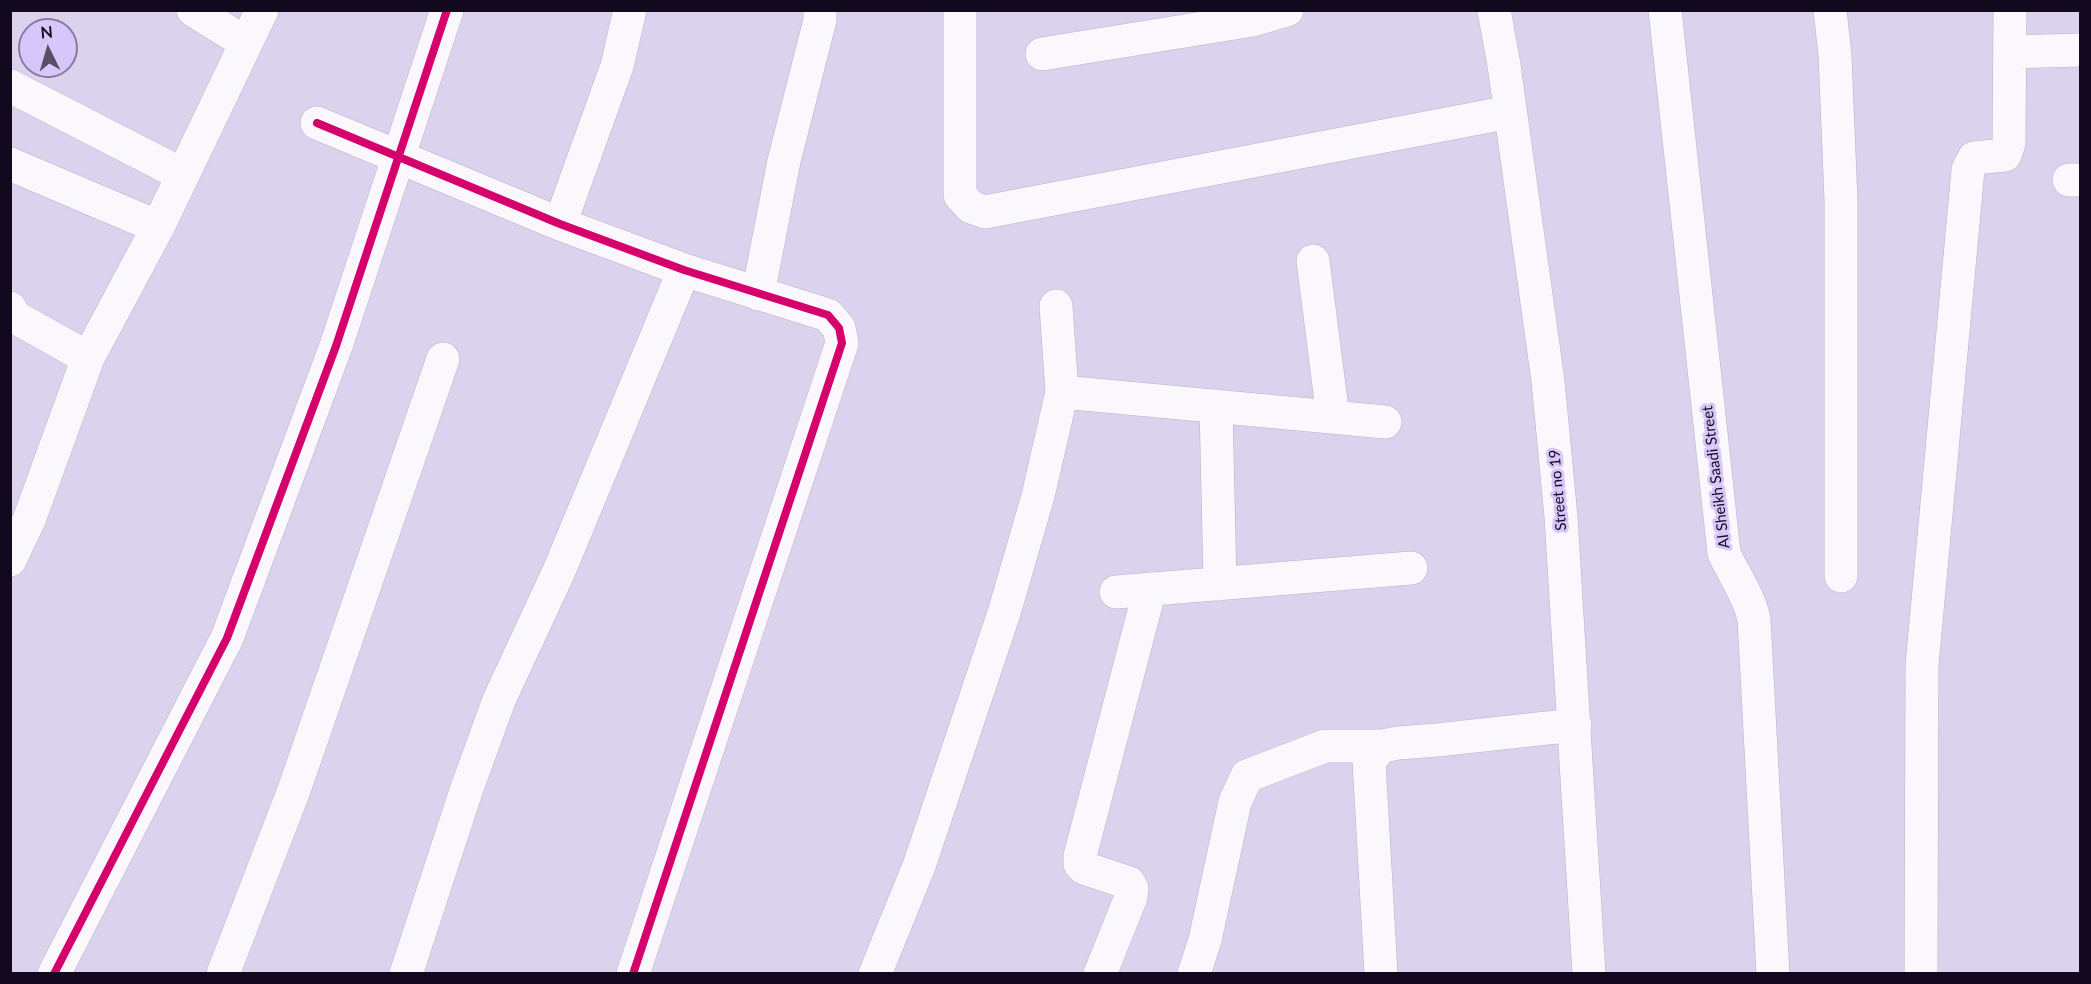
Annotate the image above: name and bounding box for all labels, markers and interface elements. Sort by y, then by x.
north arrow [18,18,78,78]
text: N [40,22,54,42]
street label: Al Sheikh Saadi Street [1698,405,1734,549]
street label: Street no 19 [1545,449,1571,531]

